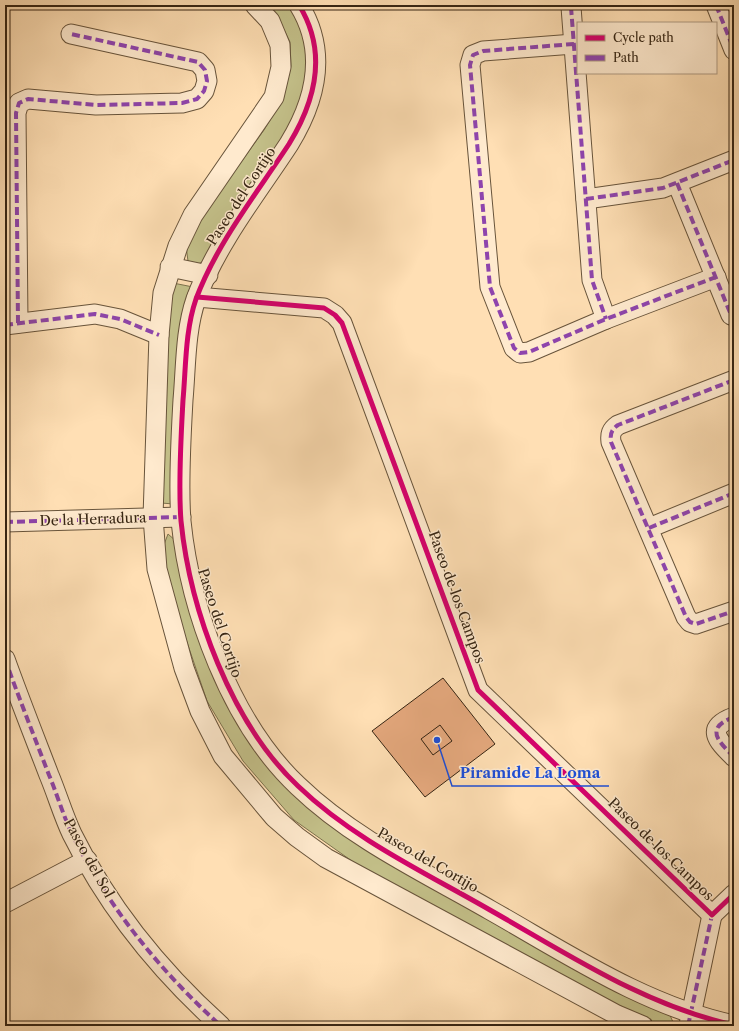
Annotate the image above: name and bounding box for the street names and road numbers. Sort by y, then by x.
street label: Paseo del Cortijo [202,143,280,249]
street label: De la Herradura [39,508,147,530]
street label: Paseo de los Campos [425,528,489,666]
street label: Paseo del Cortijo [194,566,246,680]
street label: Paseo de los Campos [604,794,718,904]
street label: Paseo del Sol [60,815,118,901]
street label: Paseo del Cortijo [374,824,482,896]

